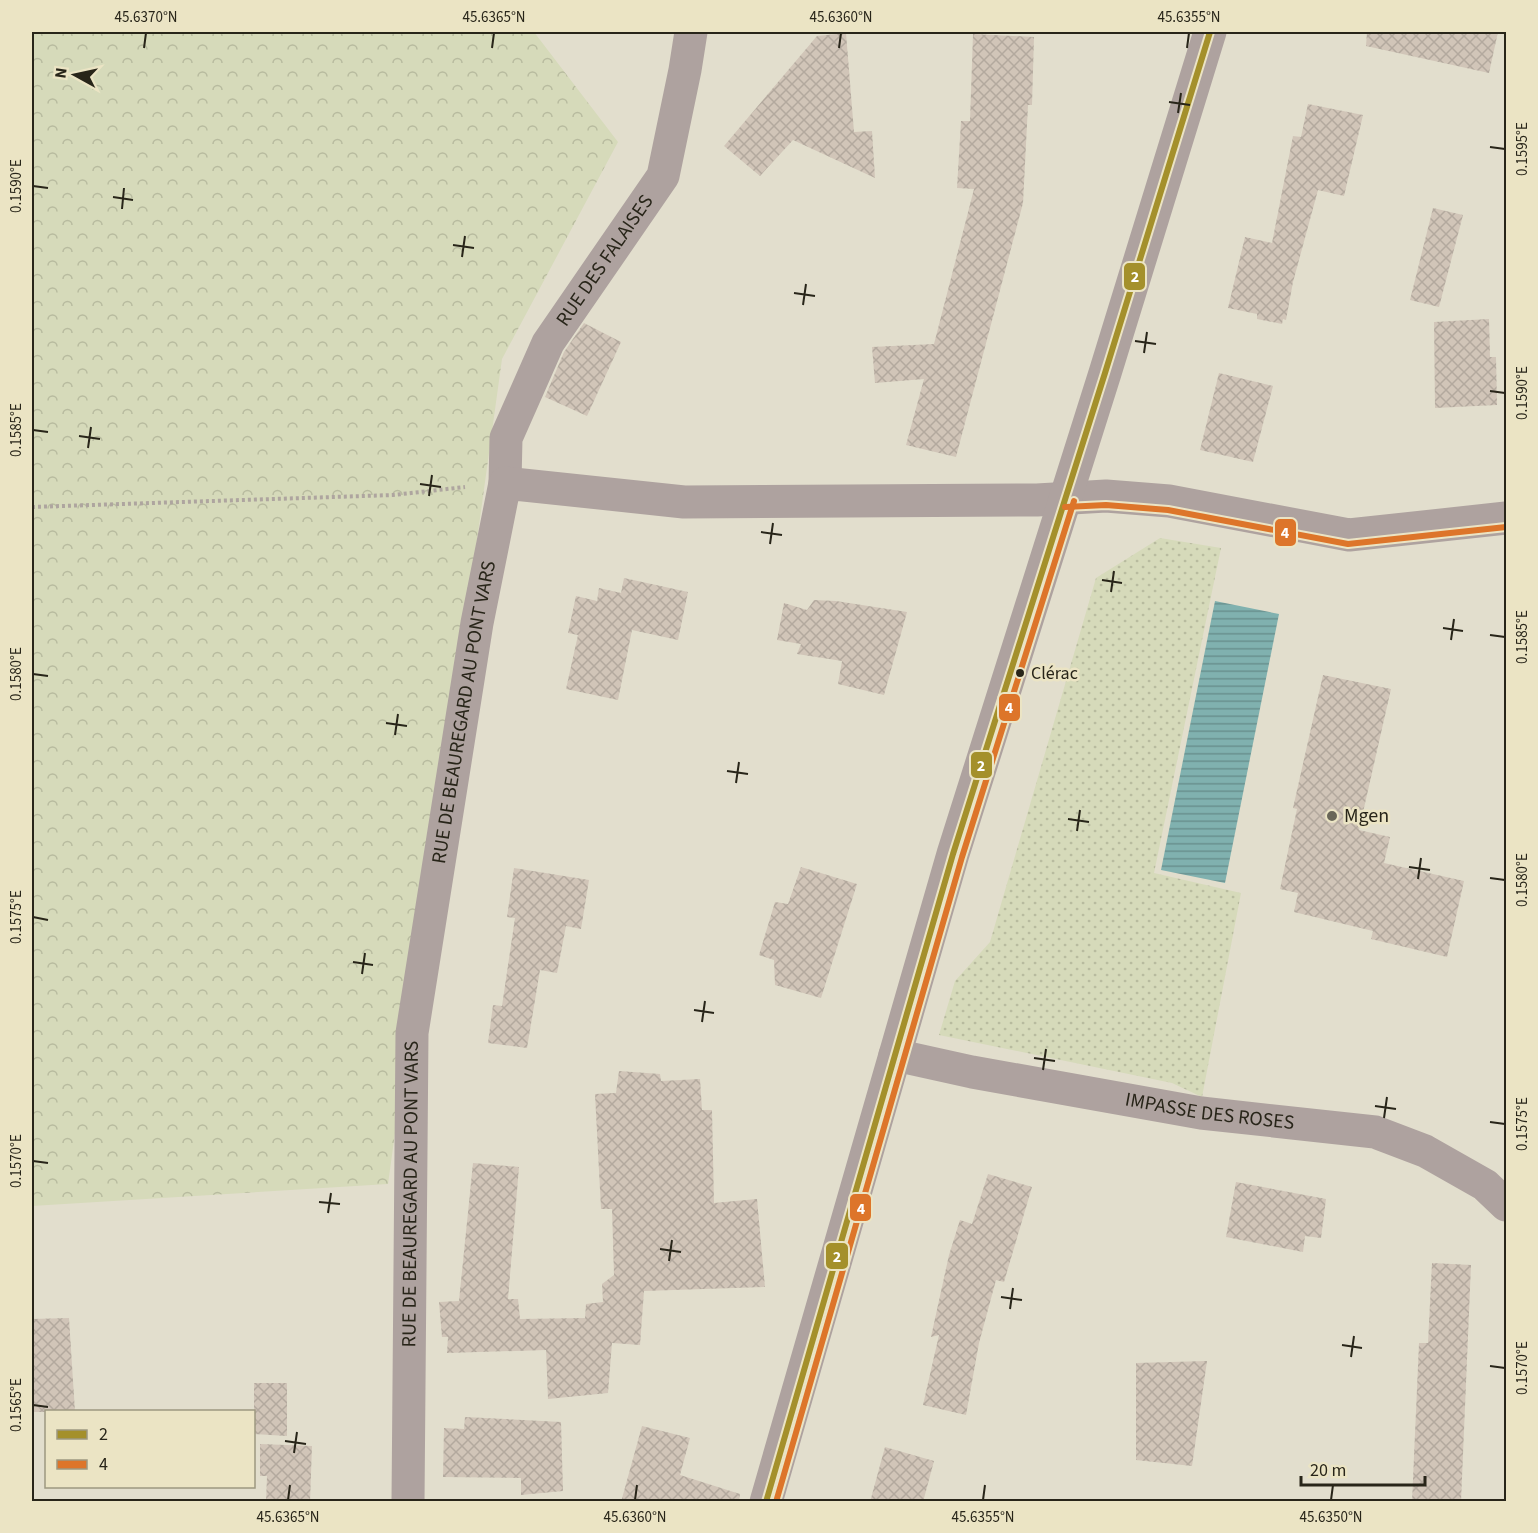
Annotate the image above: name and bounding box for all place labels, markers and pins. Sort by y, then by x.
place label: Clérac [1031,661,1078,686]
marker: Clérac [1014,667,1026,679]
place label: Mgen [1344,802,1389,830]
marker: Mgen [1325,809,1339,823]

